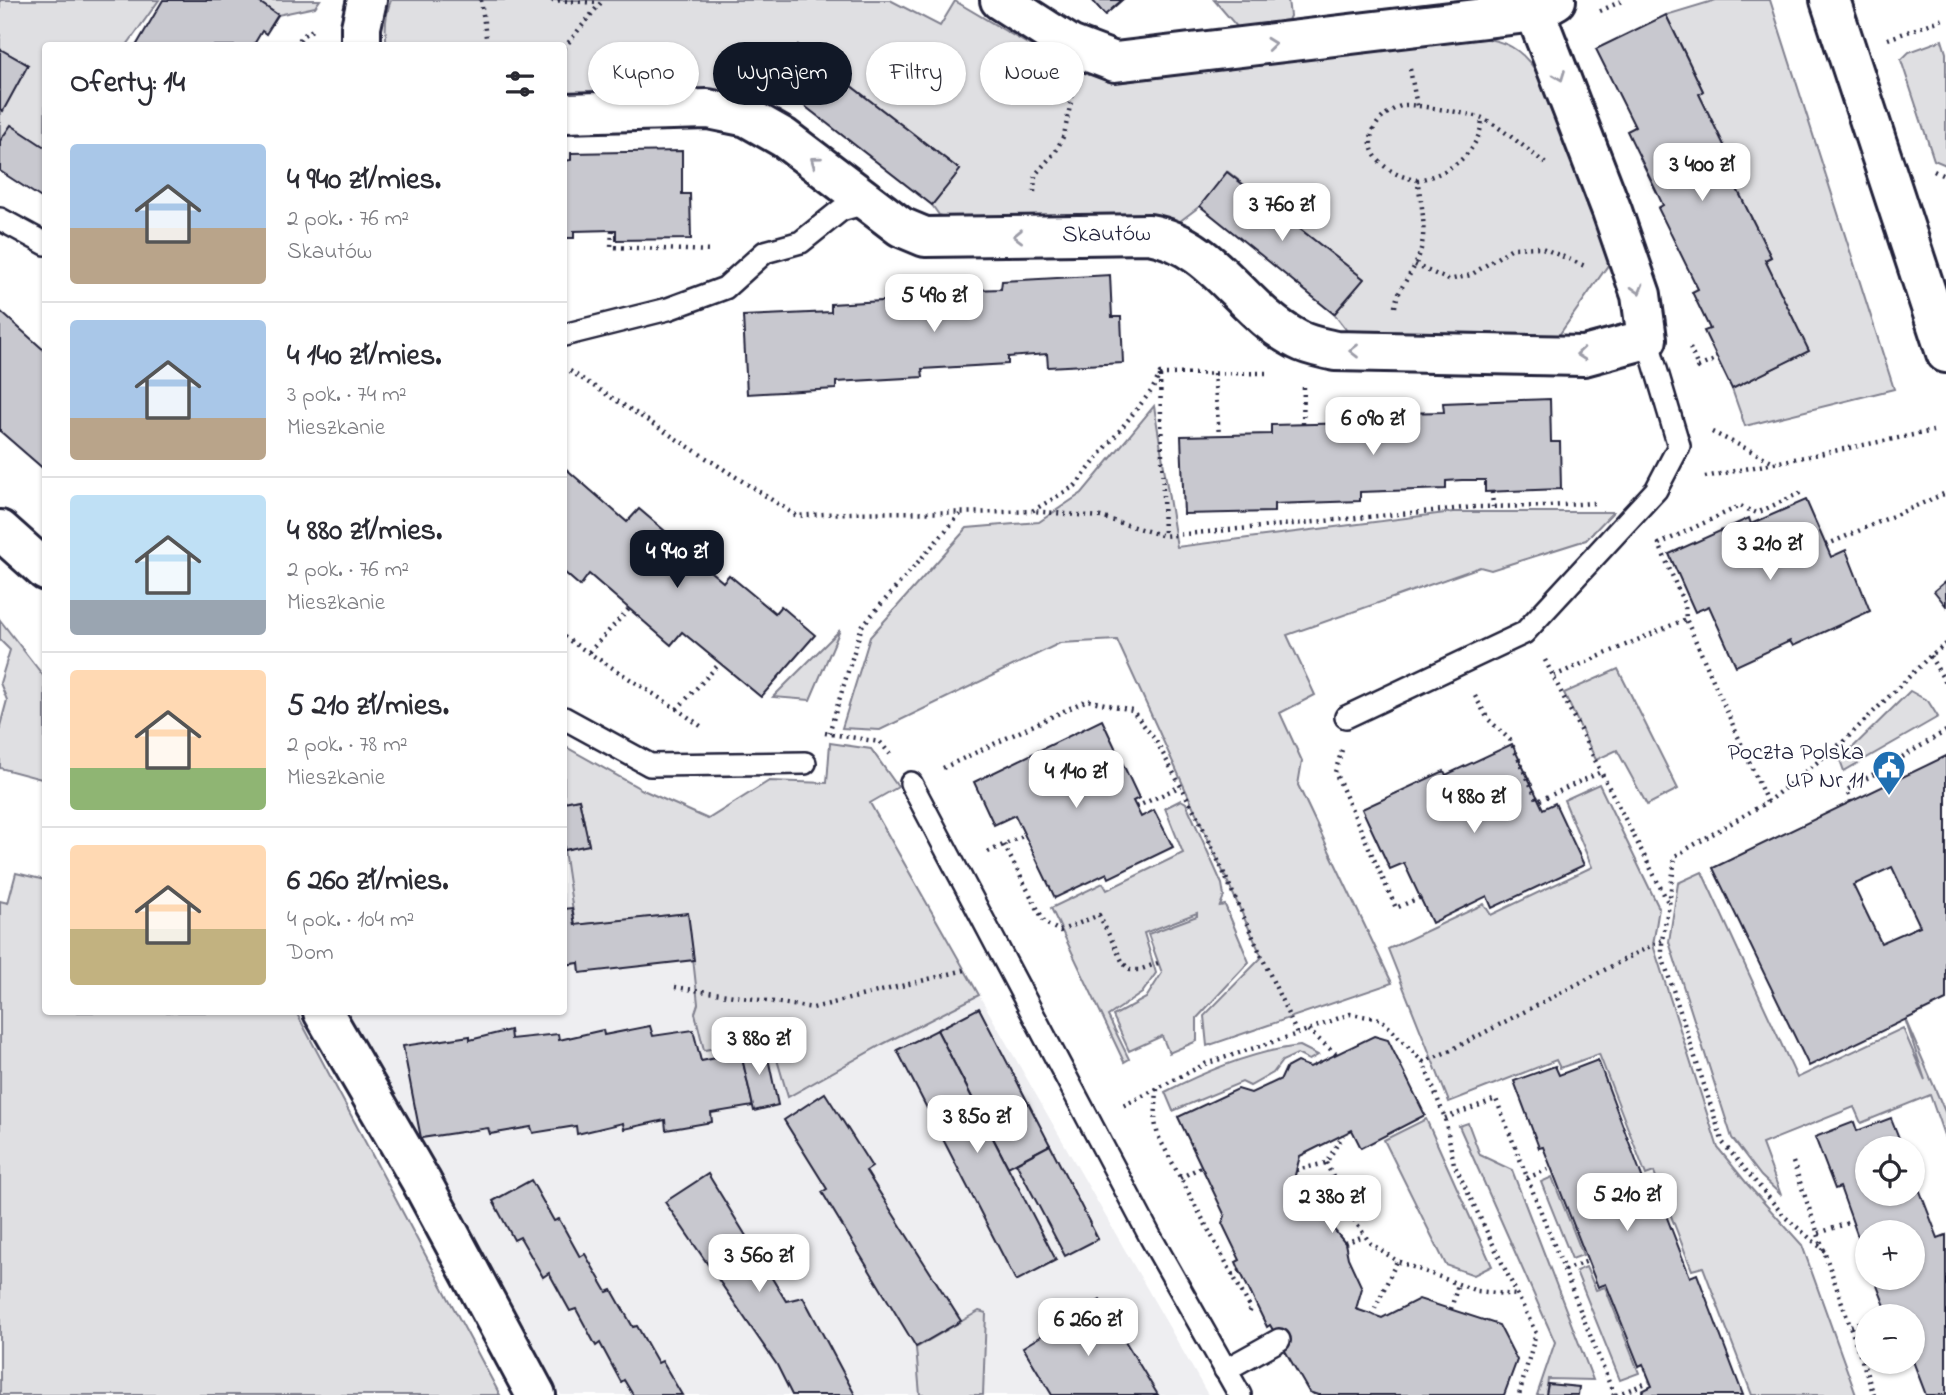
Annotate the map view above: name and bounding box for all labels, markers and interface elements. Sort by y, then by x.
one-way arrow [1266,37,1277,52]
chip: Kupno [588,42,699,105]
chip: Wynajem [713,42,852,105]
chip: Filtry [866,42,966,105]
chip: Nowe [980,42,1084,105]
text: Oferty: 14 [70,62,185,106]
icon: filters [501,65,539,103]
one-way arrow [1551,69,1565,81]
pin: 3 400 zł [1630,144,1774,203]
text: 3 400 zł [1669,149,1735,182]
one-way arrow [810,157,823,169]
text: 4 940 zł/mies. [287,159,441,203]
icon: home [126,172,210,256]
pin: 3 760 zł [1210,184,1354,243]
text: 3 760 zł [1249,189,1315,222]
text: 2 pok. · 76 m² [287,203,409,236]
street label: Skautów [1062,216,1151,253]
one-way arrow [1012,228,1023,244]
text: Skautów [287,236,372,269]
pin: 5 490 zł [862,274,1006,334]
text: 5 490 zł [901,280,967,313]
one-way arrow [1630,283,1645,295]
text: 4 140 zł/mies. [287,335,441,379]
one-way arrow [1348,343,1358,359]
one-way arrow [1575,346,1586,361]
icon: home [126,348,210,432]
text: 3 pok. · 74 m² [287,379,407,412]
pin: 6 090 zł [1301,398,1445,457]
text: 6 090 zł [1341,403,1405,436]
text: Mieszkanie [287,412,385,445]
text: 4 880 zł/mies. [287,510,442,554]
pin: 3 210 zł [1698,522,1842,582]
icon: home [126,523,210,607]
text: 3 210 zł [1738,528,1802,561]
pin: 4 940 zł [605,530,749,590]
text: 4 940 zł [646,536,708,569]
text: 2 pok. · 76 m² [287,554,409,587]
text: Mieszkanie [287,587,385,620]
text: 5 210 zł/mies. [287,685,449,729]
icon: home [126,698,210,782]
text: 2 pok. · 78 m² [287,729,408,762]
place label: Poczta Polska UP Nr 11 [1727,736,1864,799]
public building icon: Poczta Polska UP Nr 11 [1870,748,1908,797]
pin: 4 140 zł [1004,750,1148,810]
text: 4 140 zł [1045,756,1107,789]
text: Mieszkanie [287,762,385,795]
pin: 4 880 zł [1402,776,1546,835]
text: 4 880 zł [1442,781,1506,814]
text: 6 260 zł/mies. [287,860,448,904]
icon: home [126,873,210,957]
text: 4 pok. · 104 m² [287,904,414,937]
text: Dom [287,937,334,970]
pin: 3 880 zł [687,1018,831,1077]
text: 3 880 zł [727,1023,791,1056]
pin: 3 850 zł [905,1096,1049,1155]
text: 3 850 zł [943,1101,1011,1134]
map controls [1855,1136,1925,1374]
button: locate [1855,1136,1925,1206]
pin: 5 210 zł [1555,1174,1699,1233]
pin: 2 380 zł [1260,1176,1404,1235]
text: 5 210 zł [1593,1179,1661,1212]
text: 2 380 zł [1299,1181,1365,1214]
button: + [1855,1220,1925,1290]
pin: 3 560 zł [687,1234,831,1294]
text: 3 560 zł [724,1240,794,1273]
pin: 6 260 zł [1016,1298,1160,1358]
text: 6 260 zł [1054,1304,1122,1337]
button: − [1855,1304,1925,1374]

